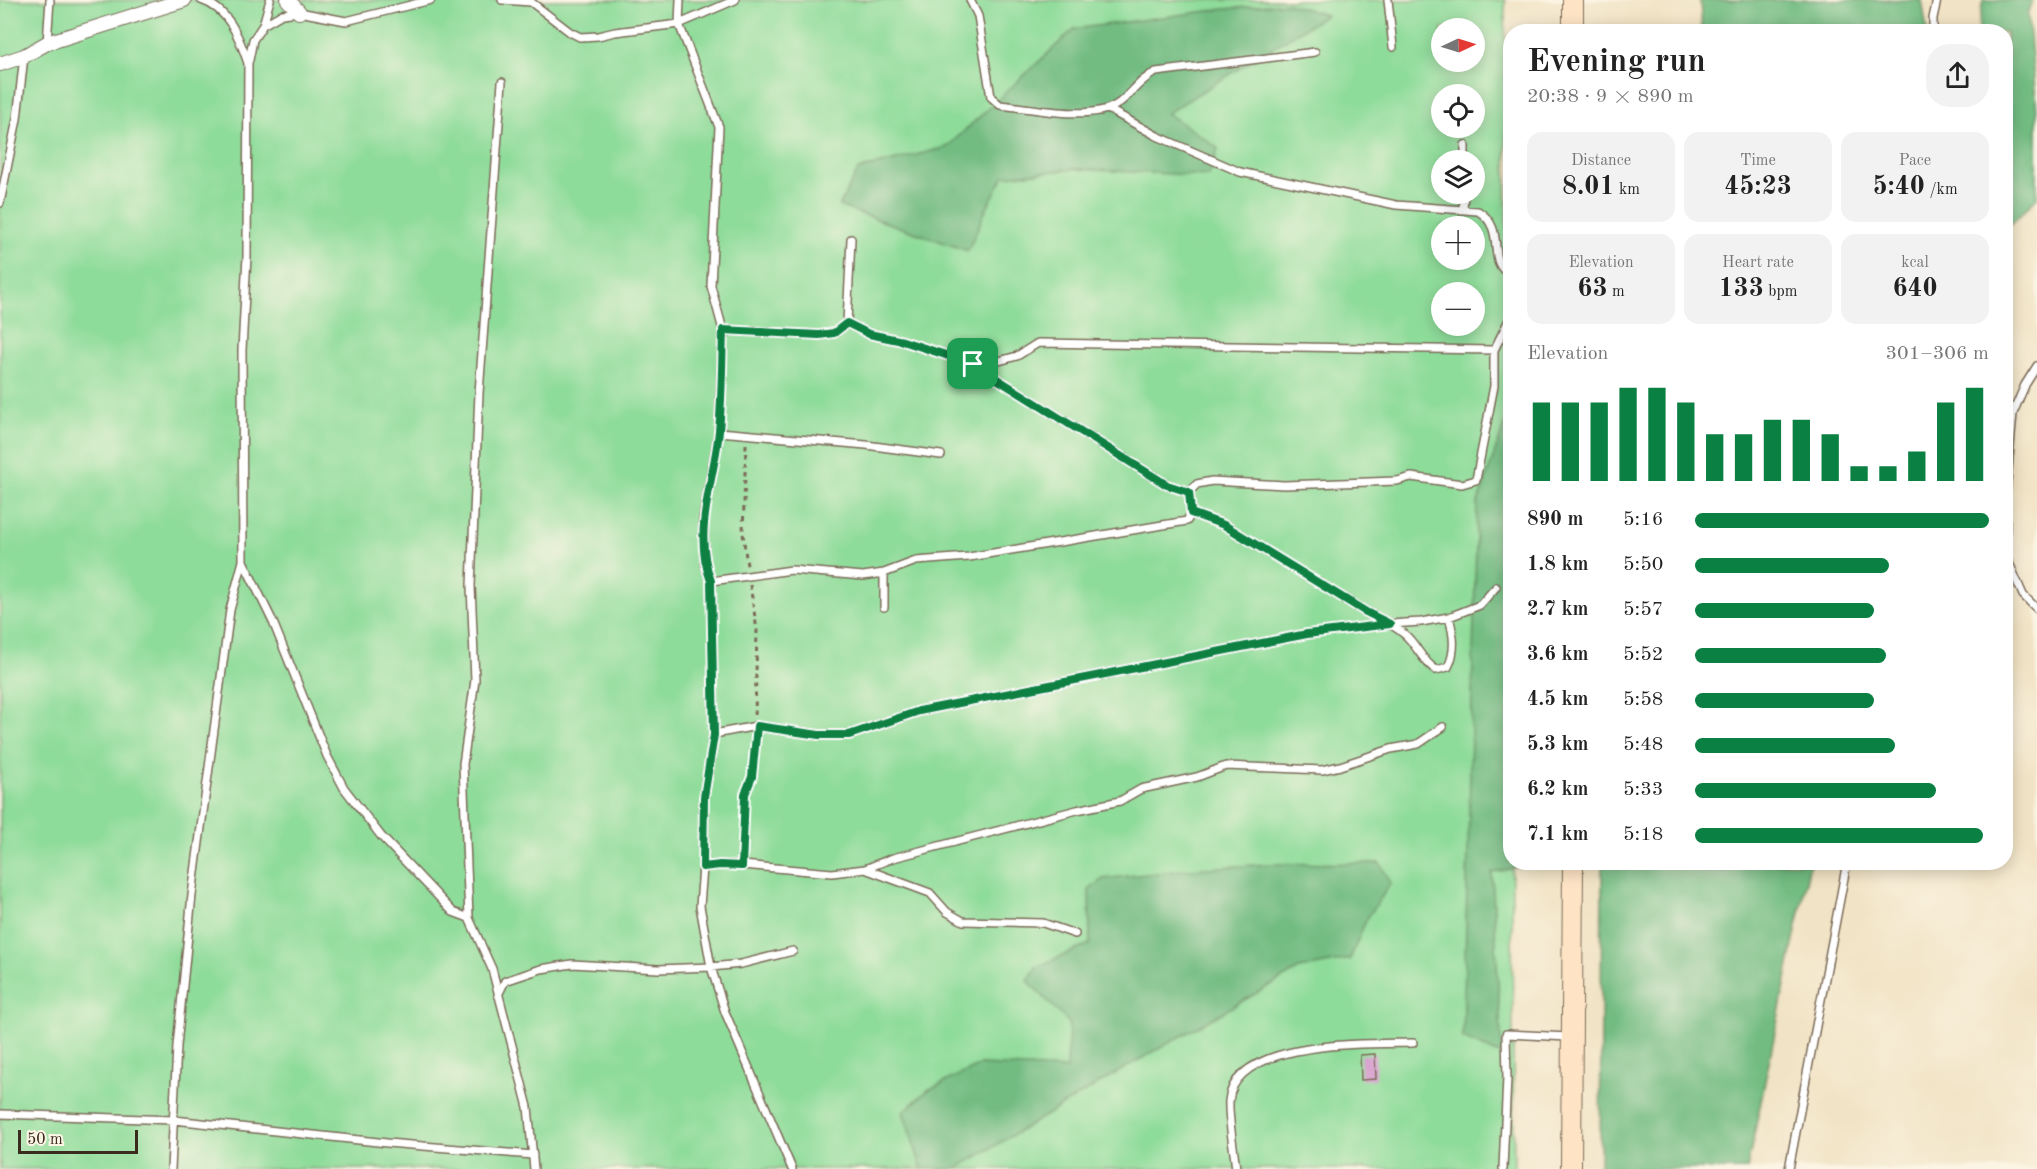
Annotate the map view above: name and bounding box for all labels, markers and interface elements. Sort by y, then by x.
north arrow [1431,18,1485,72]
map controls [1431,18,1485,336]
button: share [1926,44,1989,107]
text: Evening run [1527,46,1706,79]
button: locate [1431,84,1485,138]
text: 20:38 · 9 × 890 m [1527,87,1694,107]
button: layers [1431,150,1485,204]
text: Distance [1571,153,1631,169]
text: Time [1740,153,1776,169]
text: Pace [1899,153,1931,169]
text: 8.01 [1562,174,1615,200]
text: 45:23 [1724,174,1792,200]
text: 5:40 [1872,174,1925,200]
text: km [1615,182,1640,198]
text: /km [1925,182,1958,198]
button: + [1431,216,1485,270]
text: Elevation [1568,255,1634,271]
text: Heart rate [1722,255,1794,271]
text: kcal [1901,255,1929,271]
text: 63 [1577,276,1607,302]
text: 133 [1719,276,1764,302]
text: 640 [1892,276,1938,302]
button: − [1431,282,1485,336]
text: m [1607,284,1625,300]
text: bpm [1764,284,1797,300]
pin [947,338,998,389]
text: Elevation [1527,344,1608,364]
text: 301–306 m [1886,344,1989,364]
icon: arrive [956,347,989,380]
text: 890 m [1527,510,1583,530]
text: 5:16 [1623,510,1663,530]
text: 1.8 km [1527,555,1589,575]
text: 5:50 [1623,555,1663,575]
text: 2.7 km [1527,600,1589,620]
text: 5:57 [1623,600,1663,620]
text: 3.6 km [1527,645,1589,665]
text: 5:52 [1623,645,1663,665]
text: 4.5 km [1527,690,1589,710]
text: 5:58 [1623,690,1663,710]
text: 5.3 km [1527,735,1589,755]
text: 5:48 [1623,735,1663,755]
text: 6.2 km [1527,780,1589,800]
text: 5:33 [1623,780,1663,800]
text: 7.1 km [1527,825,1589,845]
text: 5:18 [1623,825,1663,845]
scale bar [18,1127,138,1154]
text: 50 m [27,1132,63,1148]

